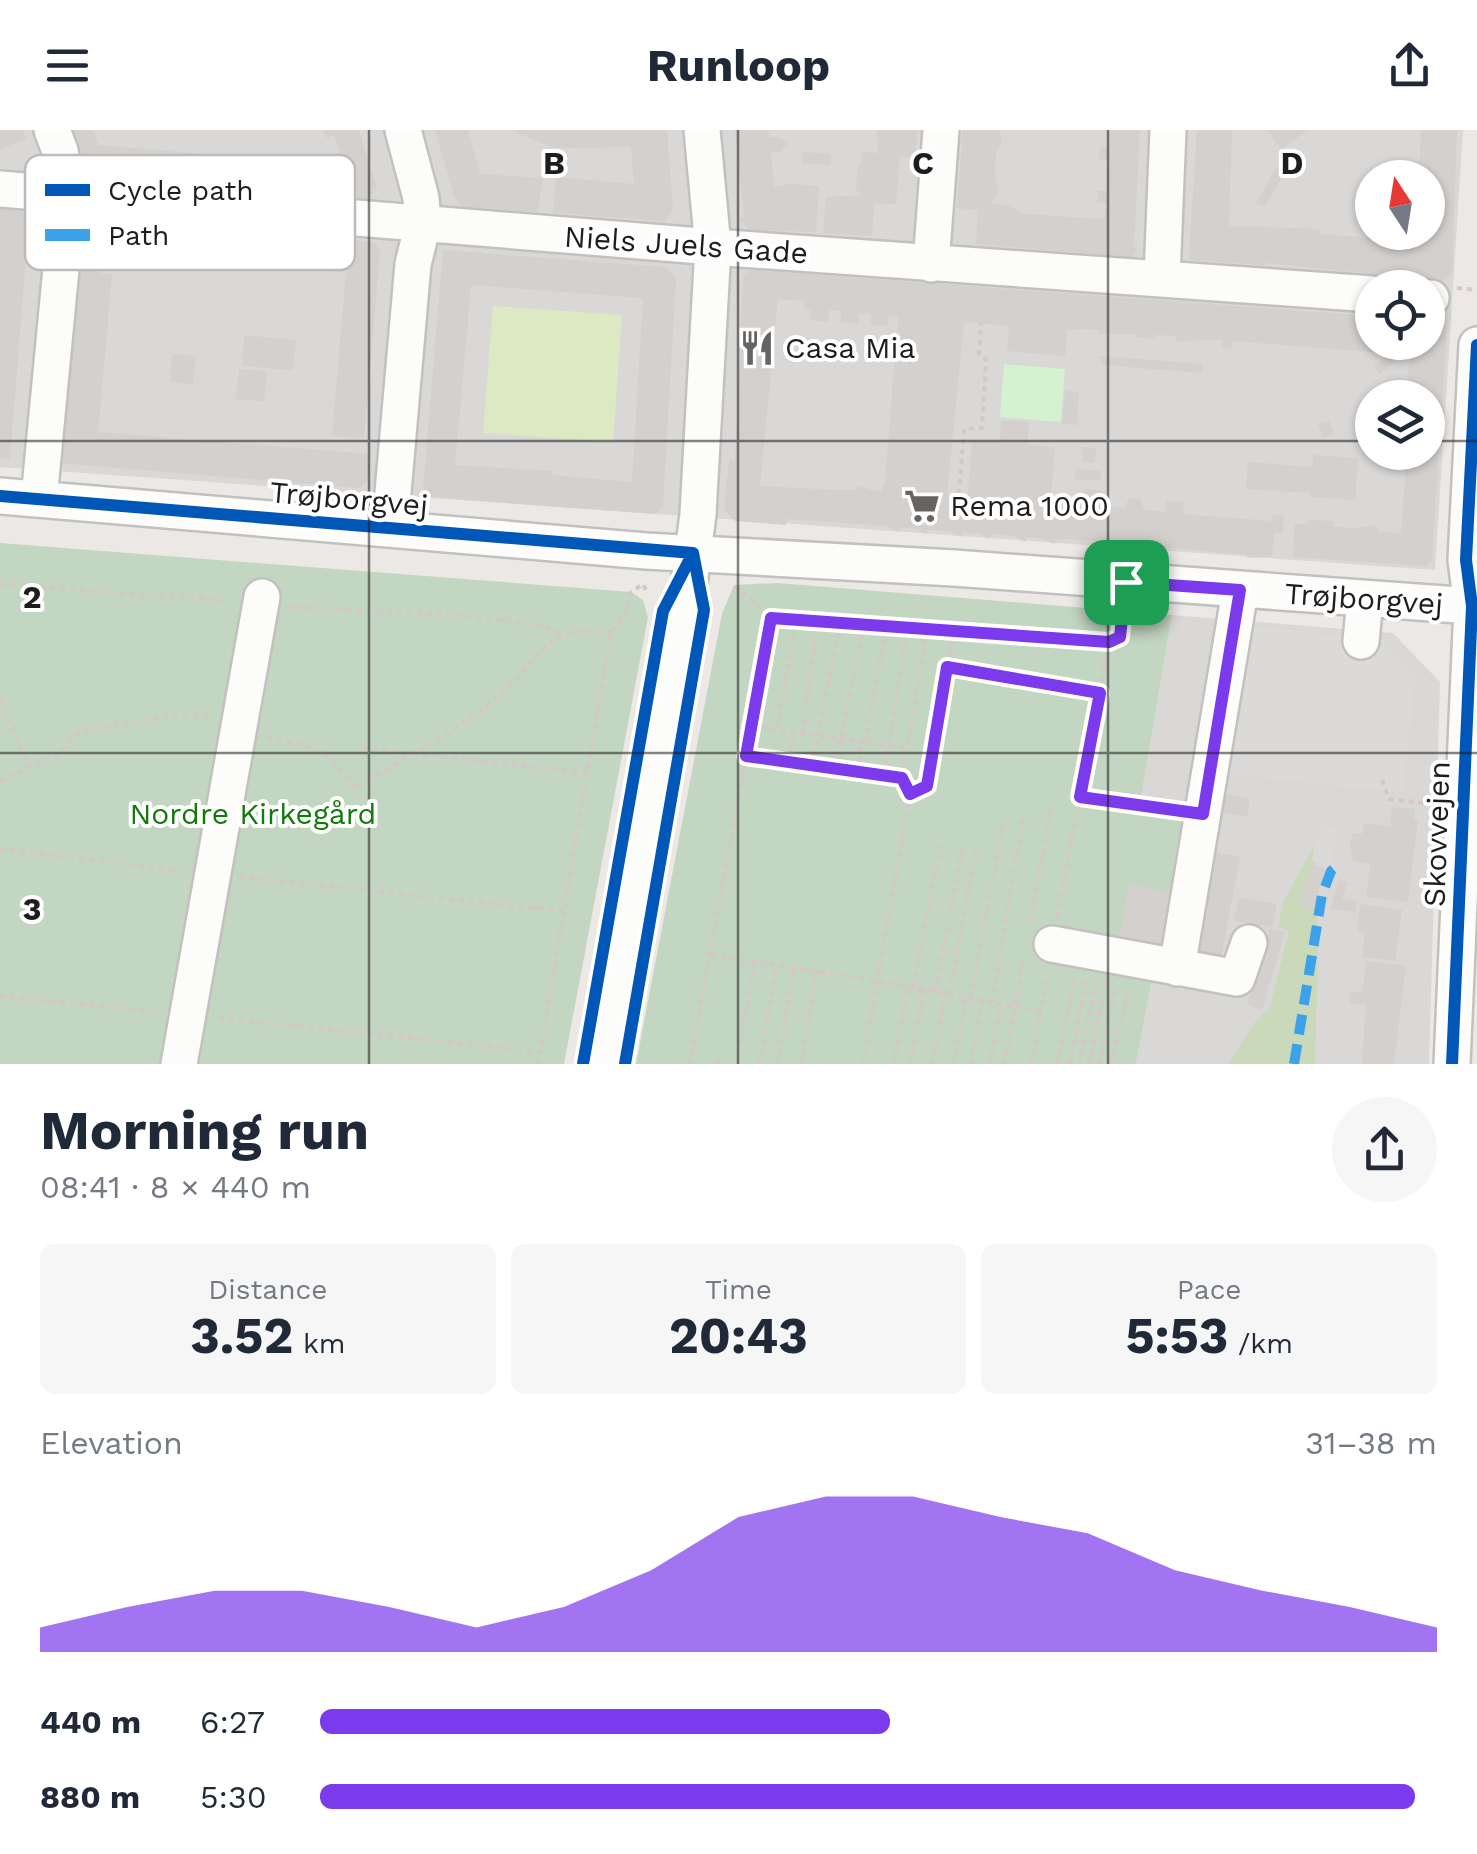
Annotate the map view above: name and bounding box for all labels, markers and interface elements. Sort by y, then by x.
icon: menu [40,38,95,93]
icon: share [1382,38,1437,93]
text: Runloop [647,39,830,92]
text: B [543,144,565,182]
text: C [912,144,934,182]
text: D [1281,144,1303,182]
legend [25,155,355,270]
north arrow [1355,160,1445,250]
map controls [1355,160,1445,470]
text: Cycle path [108,174,254,207]
text: Path [108,219,169,252]
street label: Niels Juels Gade [563,219,809,270]
button: locate [1355,270,1445,360]
restaurant icon: Casa Mia [738,329,776,367]
place label: Casa Mia [785,330,915,365]
button: layers [1355,380,1445,470]
street label: Trøjborgvej [268,474,430,523]
supermarket icon: Rema 1000 [903,487,941,525]
place label: Rema 1000 [950,488,1109,523]
pin [1084,540,1169,625]
icon: arrive [1099,555,1154,610]
street label: Trøjborgvej [1284,575,1445,622]
text: 2 [22,578,42,616]
street label: Skovvejen [1416,760,1457,908]
park label: Nordre Kirkegård [130,796,376,831]
text: 3 [23,890,41,928]
button: share [1332,1097,1437,1202]
text: Morning run [40,1098,369,1162]
text: 08:41 · 8 × 440 m [40,1168,311,1206]
text: Distance [208,1273,327,1306]
text: Time [705,1273,772,1306]
text: Pace [1177,1273,1242,1306]
text: 3.52 [190,1306,293,1365]
text: 20:43 [669,1306,808,1365]
text: 5:53 [1125,1306,1229,1365]
text: km [293,1327,345,1360]
text: /km [1229,1327,1293,1360]
text: Elevation [40,1424,183,1462]
text: 31–38 m [1305,1424,1437,1462]
text: 440 m [40,1703,141,1741]
text: 6:27 [200,1703,265,1741]
text: 880 m [40,1778,140,1816]
text: 5:30 [200,1778,267,1816]

